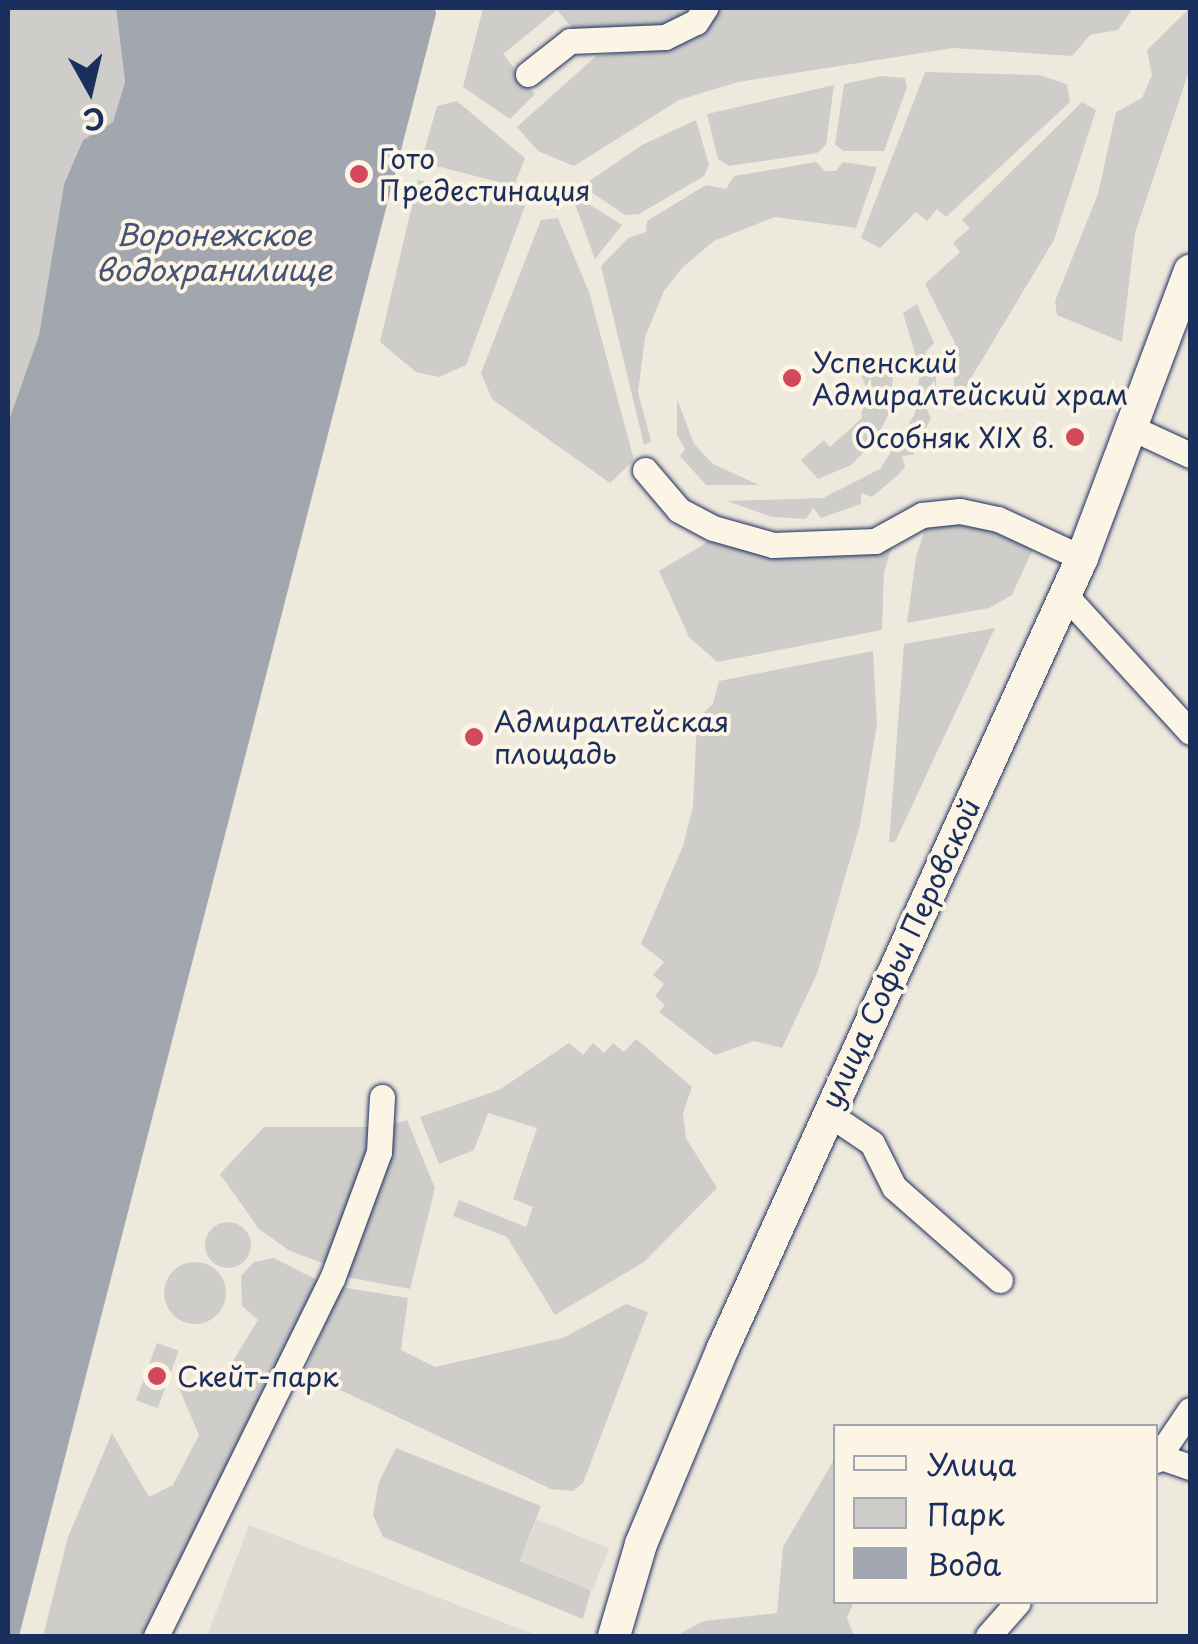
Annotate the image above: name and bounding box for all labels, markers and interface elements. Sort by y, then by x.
north arrow [40,40,140,140]
text: С [81,97,108,143]
place label: Гото Предестинация [379,141,591,207]
marker: Гото Предестинация [348,163,370,185]
water label: Воронежское водохранилище [96,216,332,286]
place label: Успенский Адмиралтейский храм [812,345,1129,411]
marker: Успенский Адмиралтейский храм [781,367,803,389]
place label: Особняк XIX в. [853,420,1055,454]
marker: Особняк XIX в. [1064,426,1086,448]
place label: Адмиралтейская площадь [494,704,729,770]
marker: Адмиралтейская площадь [463,726,485,748]
street label: улица Софьи Перовской [813,792,987,1114]
place label: Скейт-парк [177,1359,339,1393]
marker: Скейт-парк [146,1365,168,1387]
legend [833,1424,1158,1604]
text: Улица [927,1441,1016,1486]
text: Парк [927,1491,1004,1536]
text: Вода [927,1541,1001,1586]

